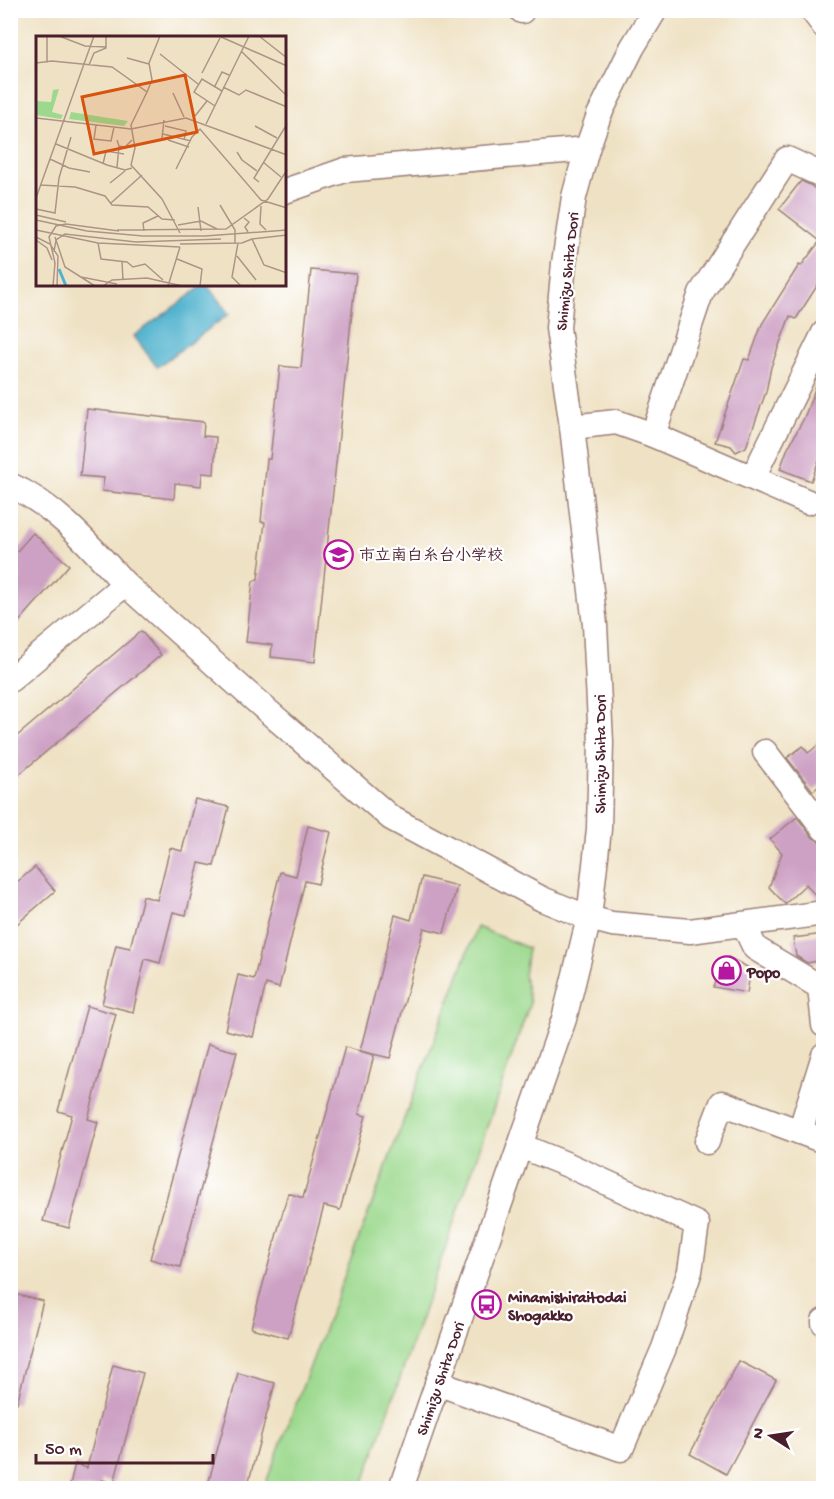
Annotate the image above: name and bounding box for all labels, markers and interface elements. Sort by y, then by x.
inset map [36,36,286,286]
street label: Shimizu Shita Dori [554,211,585,332]
school or university icon: 市立南白糸台小学校 [322,538,354,570]
place label: 市立南白糸台小学校 [359,546,503,567]
street label: Shimizu Shita Dori [593,694,612,814]
shop icon: Popo [710,955,742,987]
place label: Popo [746,965,781,984]
bus stop icon: Minamishiraitodai Shogakko [471,1289,503,1321]
place label: Minamishiraitodai Shogakko [508,1290,627,1327]
street label: Shimizu Shita Dori [414,1320,471,1439]
north arrow [741,1406,801,1466]
text: N [749,1426,770,1441]
scale bar [36,1427,213,1465]
text: 50 m [45,1440,82,1461]

